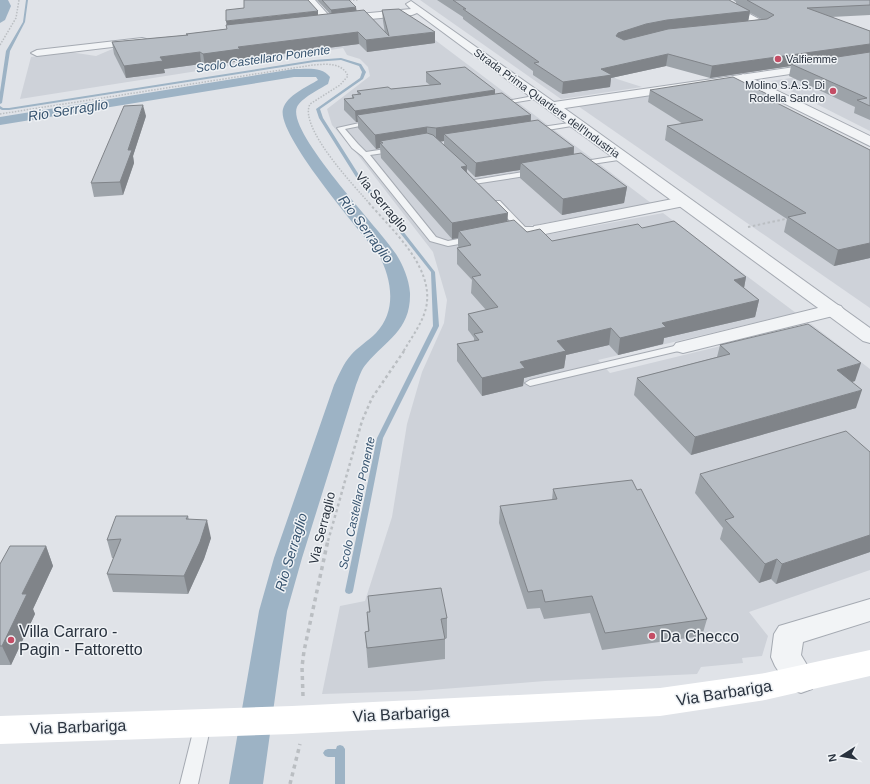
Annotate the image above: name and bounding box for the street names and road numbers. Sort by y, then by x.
street label: Strada Prima Quartiere dell'Industria [472,46,623,161]
street label: Via Serraglio [352,169,412,235]
street label: Via Serraglio [306,490,338,566]
street label: Via Barbariga [675,677,773,709]
street label: Via Barbariga [352,703,450,725]
street label: Via Barbariga [29,717,127,737]

